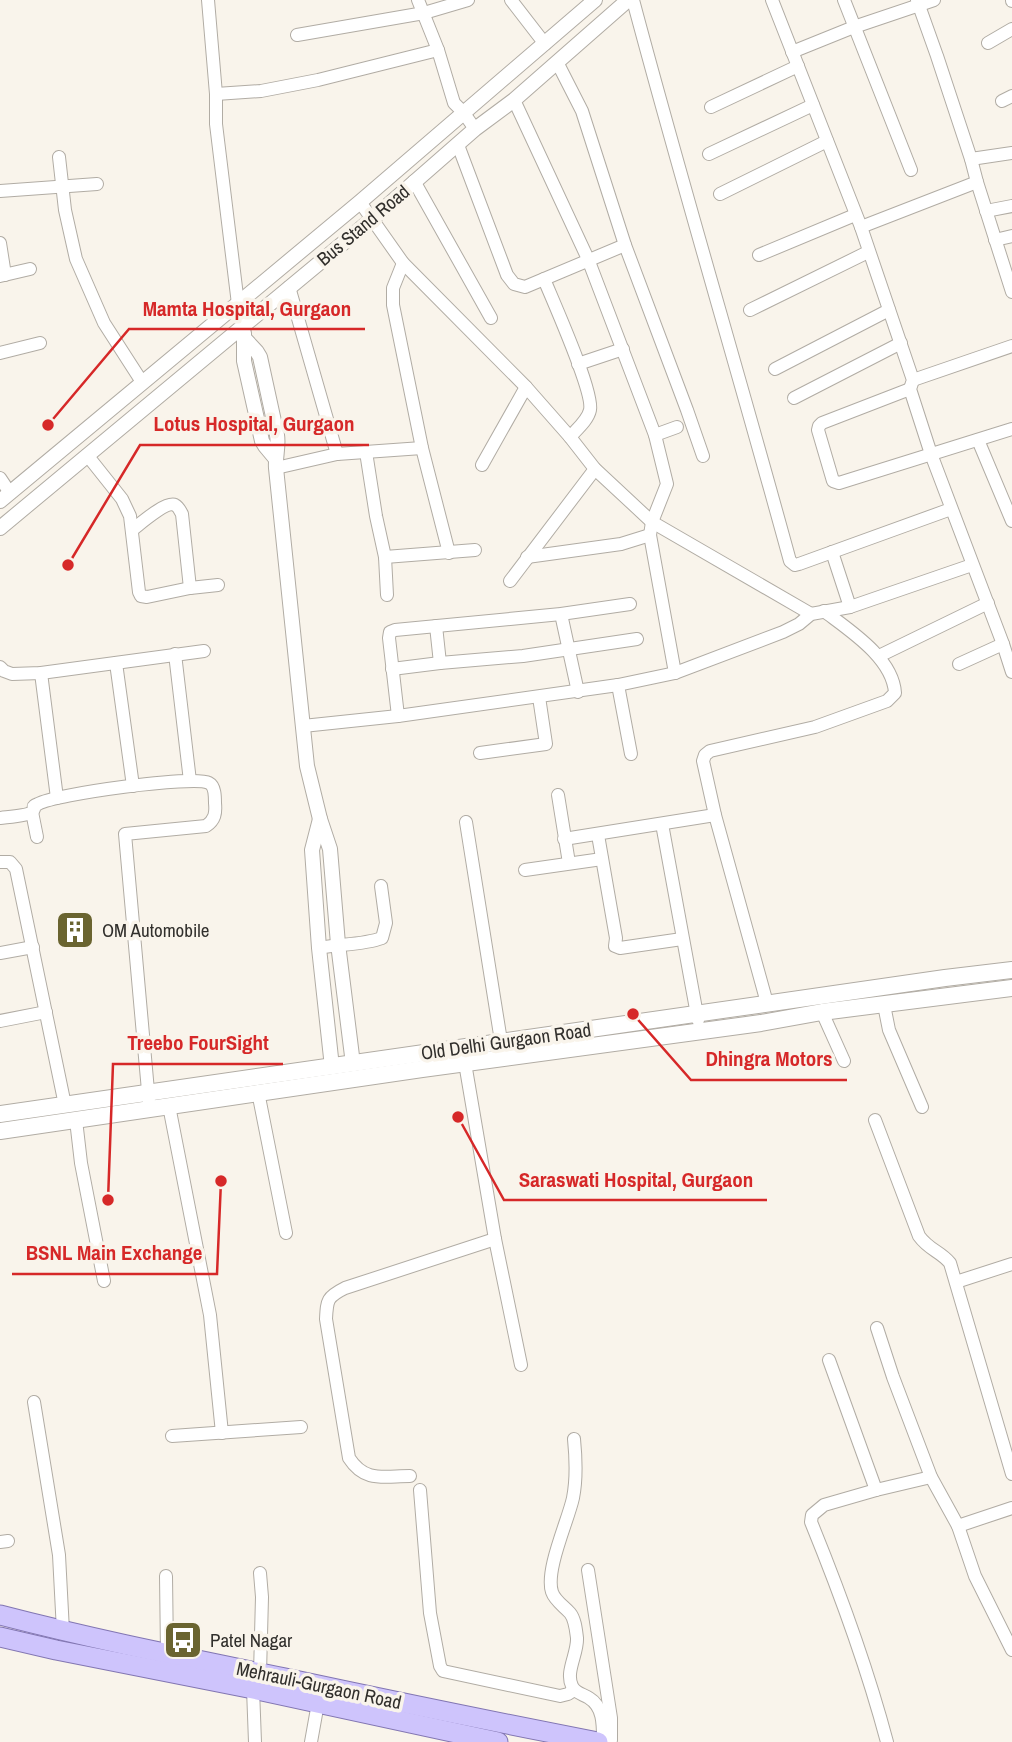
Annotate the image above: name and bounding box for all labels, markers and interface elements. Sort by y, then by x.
street label: Bus Stand Road [311,179,415,271]
callout: Mamta Hospital, Gurgaon [129,287,365,329]
text: Mamta Hospital, Gurgaon [143,294,351,323]
callout: Lotus Hospital, Gurgaon [140,403,369,445]
text: Lotus Hospital, Gurgaon [154,409,354,438]
building icon: OM Automobile [54,909,96,951]
place label: OM Automobile [102,917,209,943]
street label: Old Delhi Gurgaon Road [419,1016,593,1066]
callout: Treebo FourSight [113,1022,283,1064]
text: Treebo FourSight [127,1028,269,1057]
callout: Dhingra Motors [691,1038,847,1080]
text: Dhingra Motors [705,1044,833,1073]
callout: Saraswati Hospital, Gurgaon [504,1158,767,1200]
text: Saraswati Hospital, Gurgaon [519,1165,753,1194]
callout: BSNL Main Exchange [12,1232,217,1274]
text: BSNL Main Exchange [26,1238,202,1267]
bus stop icon: Patel Nagar [162,1619,204,1661]
place label: Patel Nagar [210,1627,293,1653]
street label: Mehrauli-Gurgaon Road [234,1655,404,1715]

